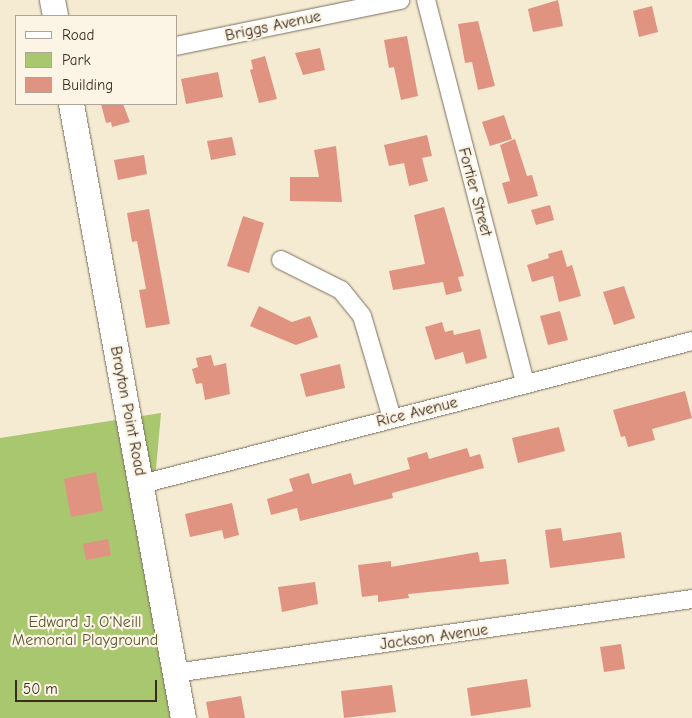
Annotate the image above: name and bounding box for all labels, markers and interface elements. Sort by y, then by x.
street label: Briggs Avenue [223,6,323,46]
legend [15,15,178,105]
text: Road [62,26,94,44]
text: Park [62,51,91,69]
text: Building [62,76,113,94]
street label: Fortier Street [454,146,496,238]
street label: Brayton Point Road [106,344,150,478]
street label: Rice Avenue [374,393,460,431]
park label: Edward J. O'Neill Memorial Playground [12,612,158,650]
street label: Jackson Avenue [379,620,489,654]
scale bar [18,670,160,702]
text: 50 m [23,680,58,698]

